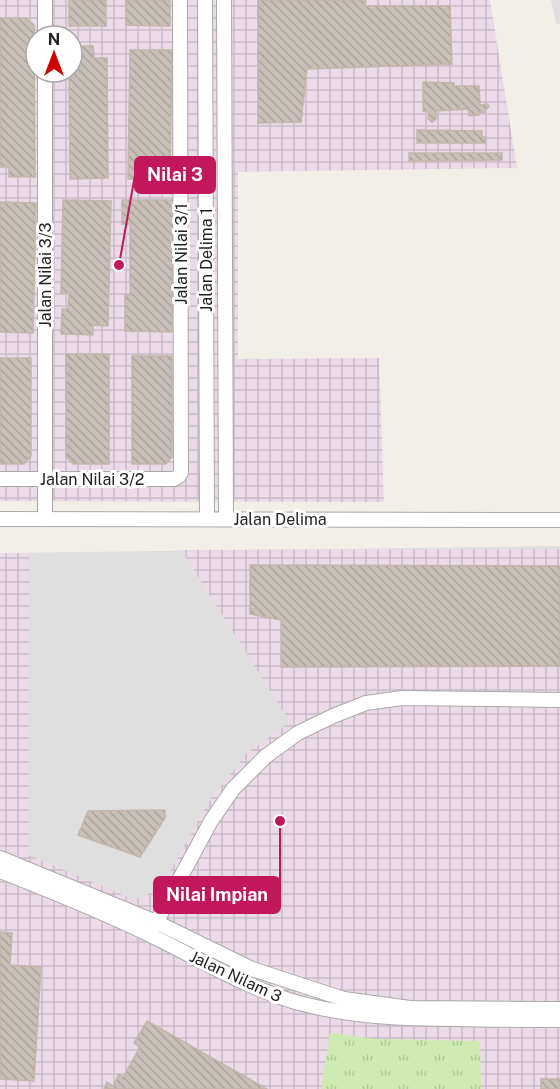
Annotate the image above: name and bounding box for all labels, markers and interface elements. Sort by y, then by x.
north arrow [24,24,84,84]
text: N [48,30,60,49]
callout: Nilai 3 [135,157,215,193]
text: Nilai 3 [147,164,203,185]
street label: Jalan Nilai 3/1 [172,203,191,305]
street label: Jalan Delima 1 [197,208,216,312]
street label: Jalan Nilai 3/3 [36,222,55,328]
street label: Jalan Nilai 3/2 [40,470,144,489]
street label: Jalan Delima [233,510,327,529]
callout: Nilai Impian [154,877,280,913]
text: Nilai Impian [166,884,268,905]
street label: Jalan Nilam 3 [187,947,285,1006]

